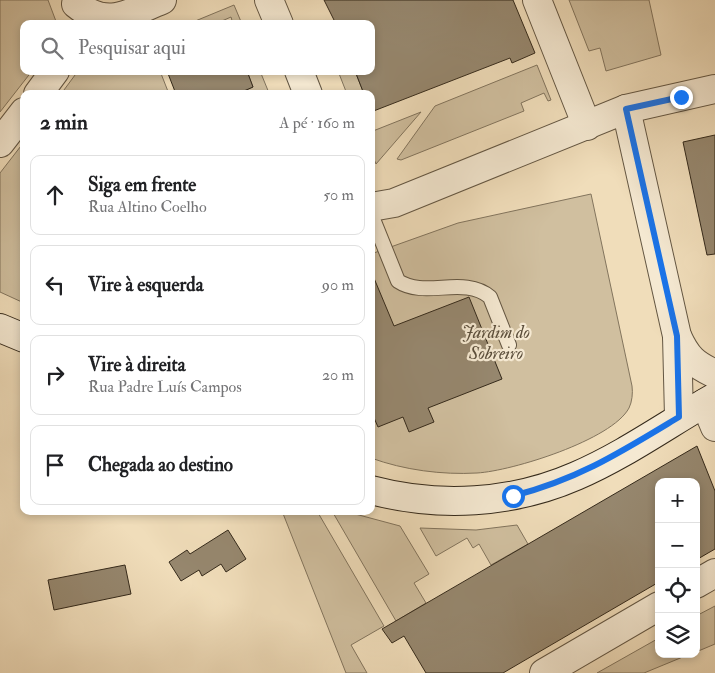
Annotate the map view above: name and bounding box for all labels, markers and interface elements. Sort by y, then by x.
search box [20,20,375,75]
icon: search [38,34,66,62]
text: Pesquisar aqui [78,36,186,60]
route end [670,86,693,109]
text: 2 min [40,109,88,136]
text: A pé · 160 m [279,113,355,133]
text: Siga em frente [88,173,196,197]
icon: ahead [41,181,69,209]
text: 50 m [323,185,354,205]
text: Rua Altino Coelho [88,197,207,217]
icon: left [41,271,69,299]
text: Vire à esquerda [88,273,203,297]
text: 90 m [322,275,354,295]
park label: Jardim do Sobreiro [462,321,530,365]
text: Vire à direita [88,353,185,377]
icon: right [41,361,69,389]
text: 20 m [322,365,354,385]
text: Rua Padre Luís Campos [88,377,242,397]
icon: arrive [41,451,69,479]
text: Chegada ao destino [88,453,233,477]
map controls [655,478,700,658]
button: + [655,478,700,523]
route start [502,485,525,508]
button: − [655,523,700,568]
button: locate [655,568,700,613]
button: layers [655,613,700,658]

